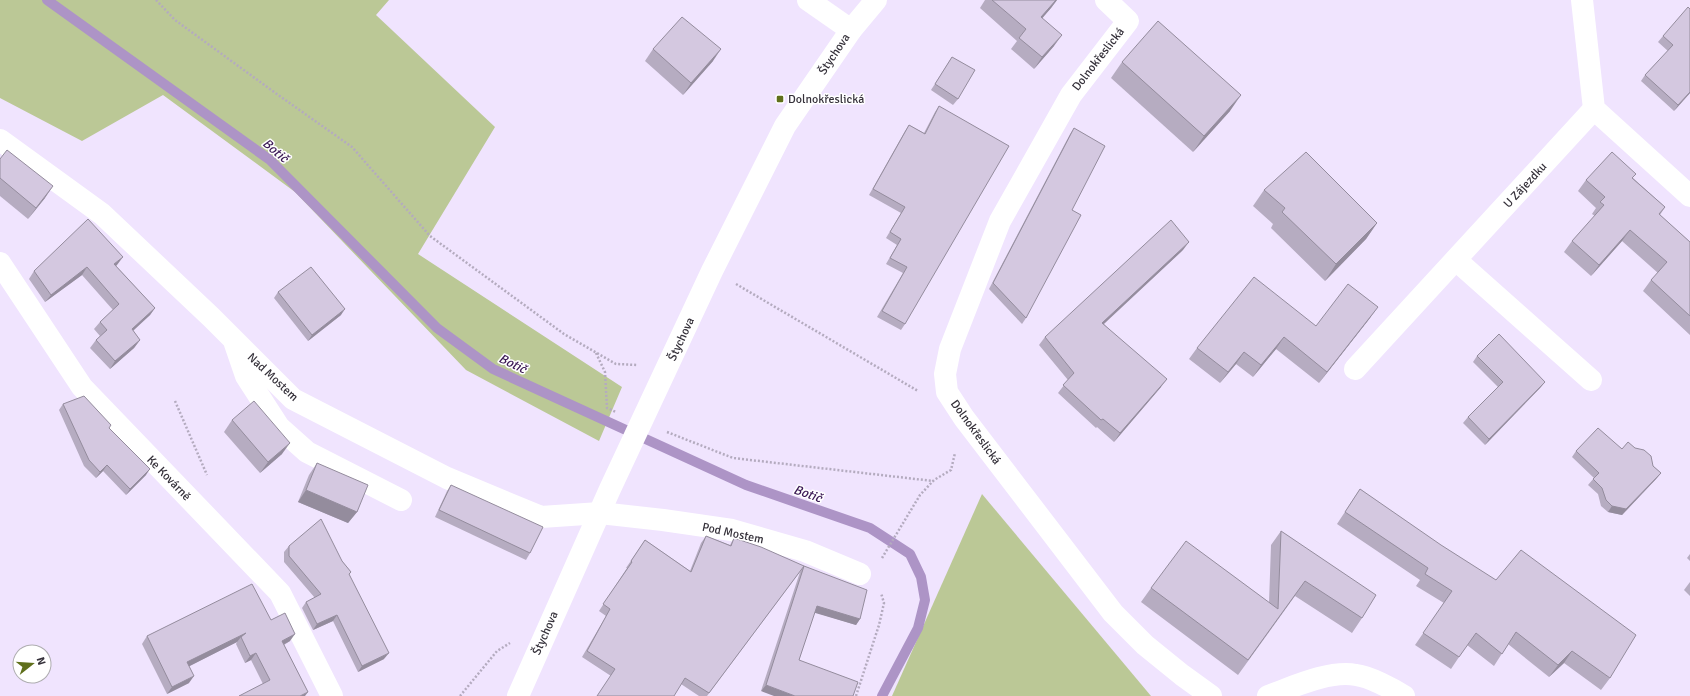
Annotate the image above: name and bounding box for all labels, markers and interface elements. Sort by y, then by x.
street label: Dolnokřeslická [1069,25,1128,94]
street label: Štychova [815,31,854,78]
place label: Dolnokřeslická [788,92,864,107]
marker: Dolnokřeslická [775,94,785,104]
water label: Botič [259,135,293,167]
street label: U Zájezdku [1501,159,1550,211]
street label: Štychova [665,315,698,363]
street label: Nad Mostem [244,350,301,405]
water label: Botič [496,350,531,378]
street label: Dolnokřeslická [947,397,1004,468]
street label: Ke Kovárně [143,453,194,504]
water label: Botič [791,482,826,507]
street label: Pod Mostem [701,520,765,547]
street label: Štychova [529,609,562,657]
north arrow [12,644,52,684]
text: N [34,656,48,667]

